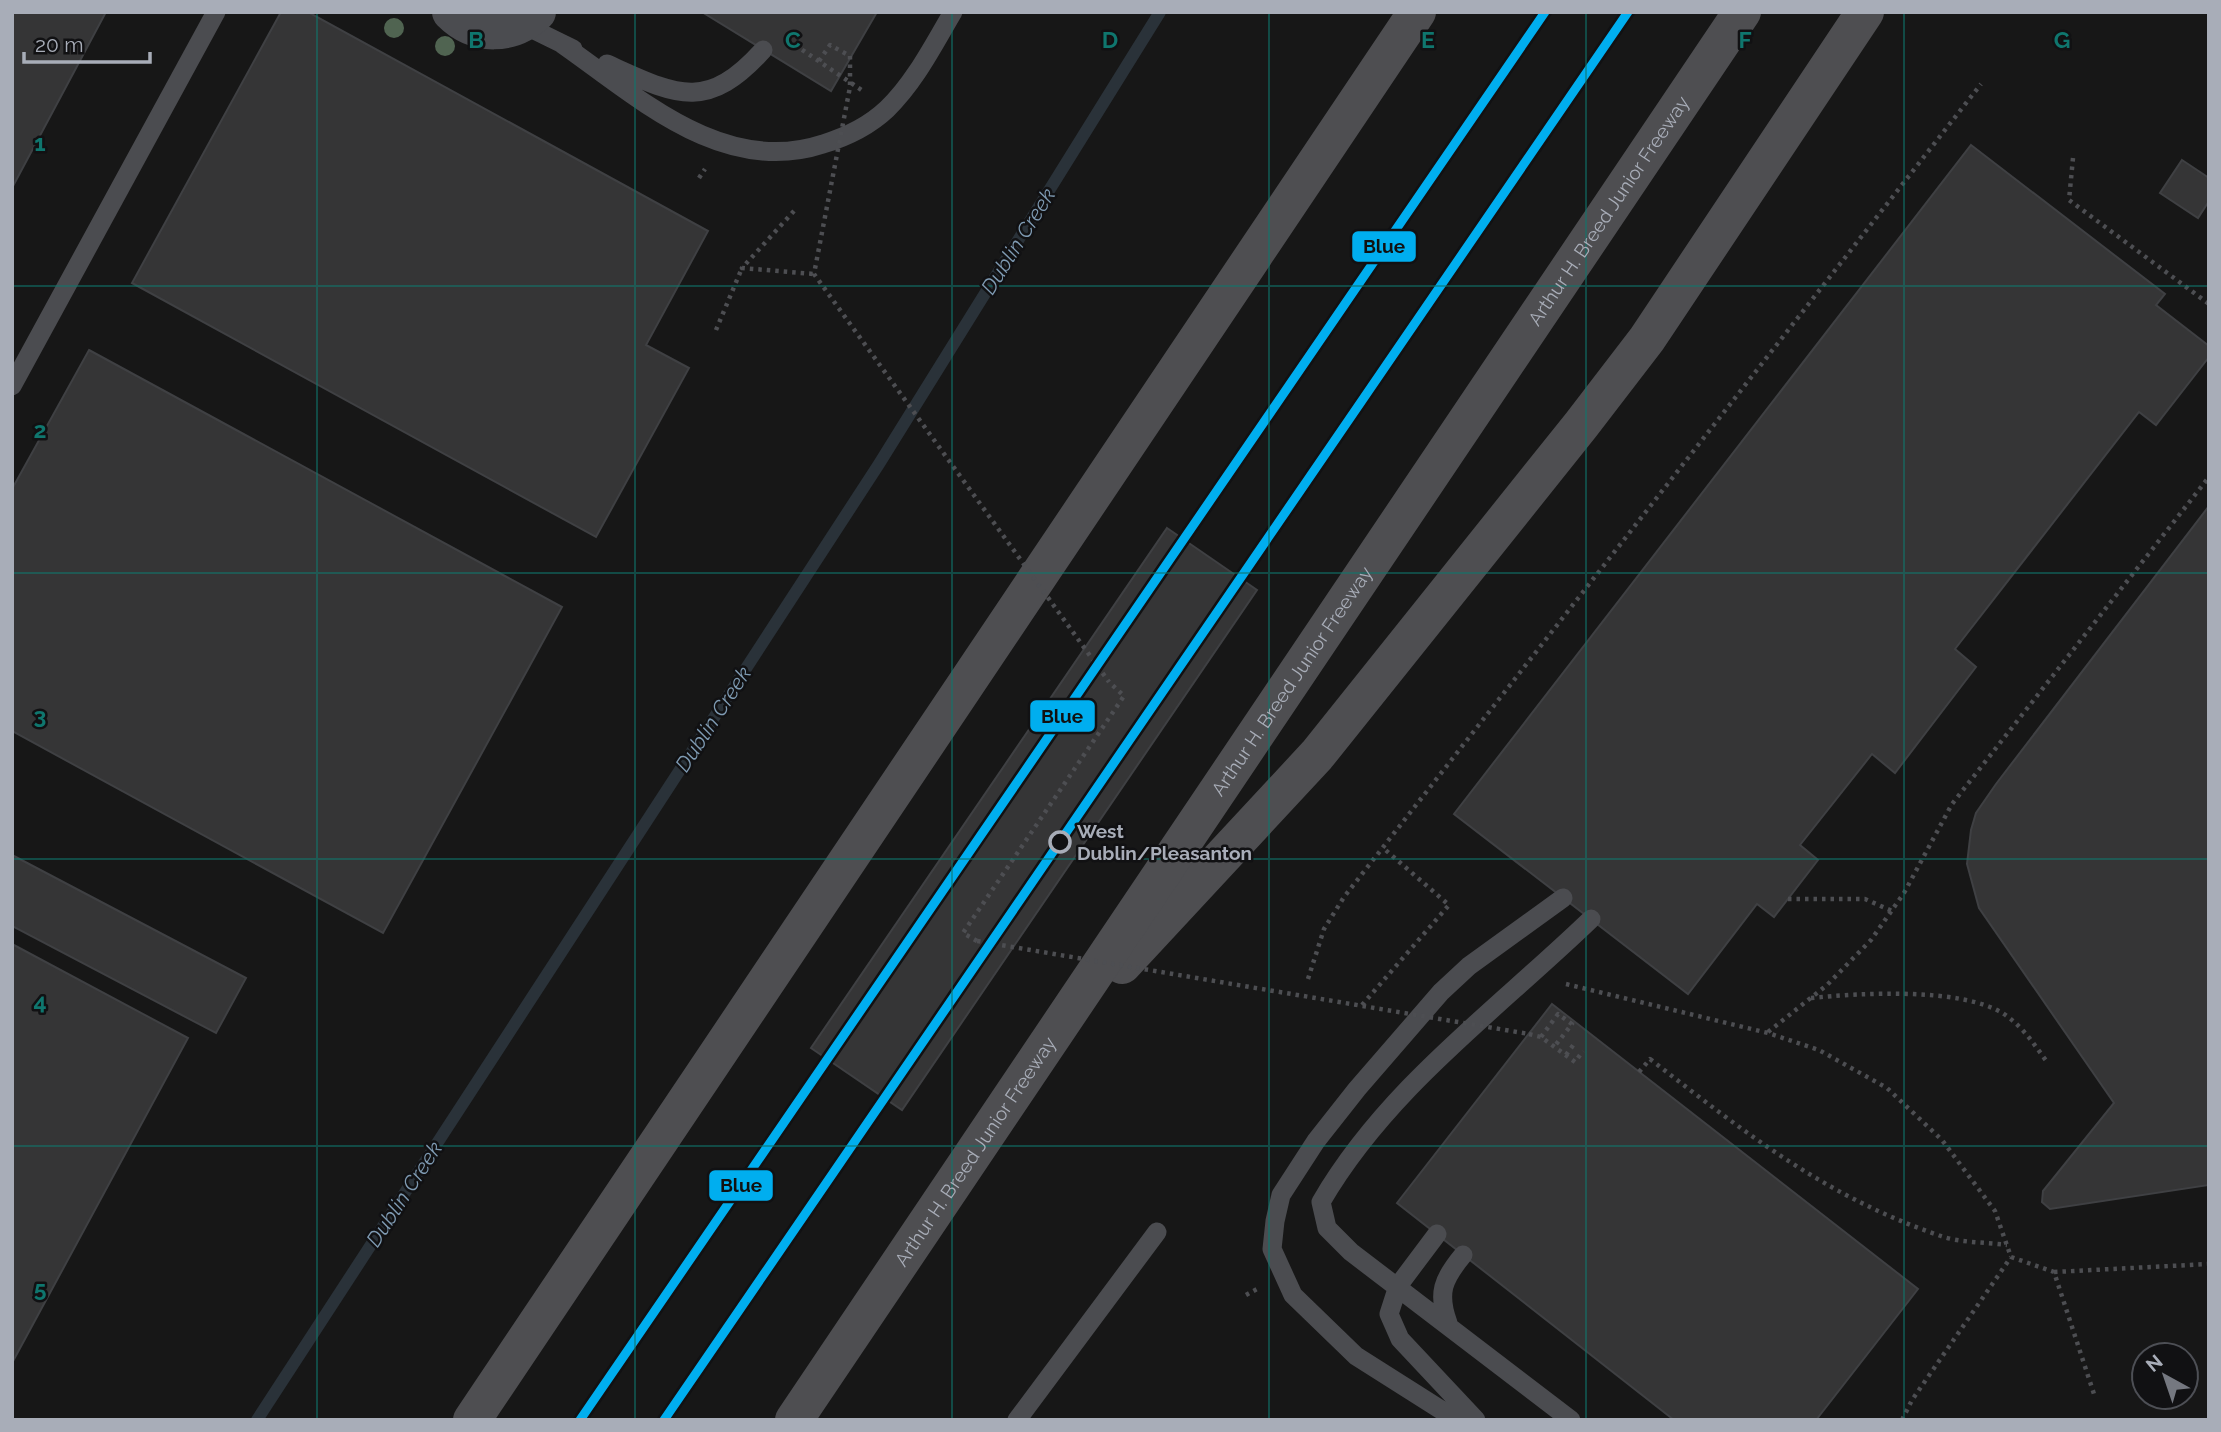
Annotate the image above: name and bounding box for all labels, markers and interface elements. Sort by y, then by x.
scale bar [24,21,150,65]
text: B [468,26,484,53]
text: C [785,26,801,53]
text: D [1102,26,1118,53]
text: E [1421,26,1435,53]
text: F [1738,26,1752,53]
text: G [2054,26,2070,53]
text: 20 m [35,32,83,57]
street label: Arthur H. Breed Junior Freeway [1523,92,1693,329]
text: 1 [34,129,46,156]
water label: Dublin Creek [976,183,1060,299]
line badge: Blue [1351,230,1417,263]
text: Blue [1363,235,1405,257]
text: 2 [34,416,46,443]
street label: Arthur H. Breed Junior Freeway [1207,562,1377,800]
water label: Dublin Creek [670,662,756,776]
line badge: Blue [1029,699,1096,733]
text: 3 [34,702,46,729]
text: Blue [1041,705,1083,727]
place label: West Dublin/Pleasanton [1077,820,1252,864]
marker: West Dublin/Pleasanton [1049,831,1071,853]
text: 4 [33,988,47,1015]
street label: Arthur H. Breed Junior Freeway [890,1032,1060,1270]
water label: Dublin Creek [361,1137,447,1251]
line badge: Blue [708,1169,774,1202]
text: Blue [720,1174,762,1196]
text: 5 [34,1275,47,1302]
north arrow [2130,1341,2200,1411]
text: N [2141,1350,2167,1376]

